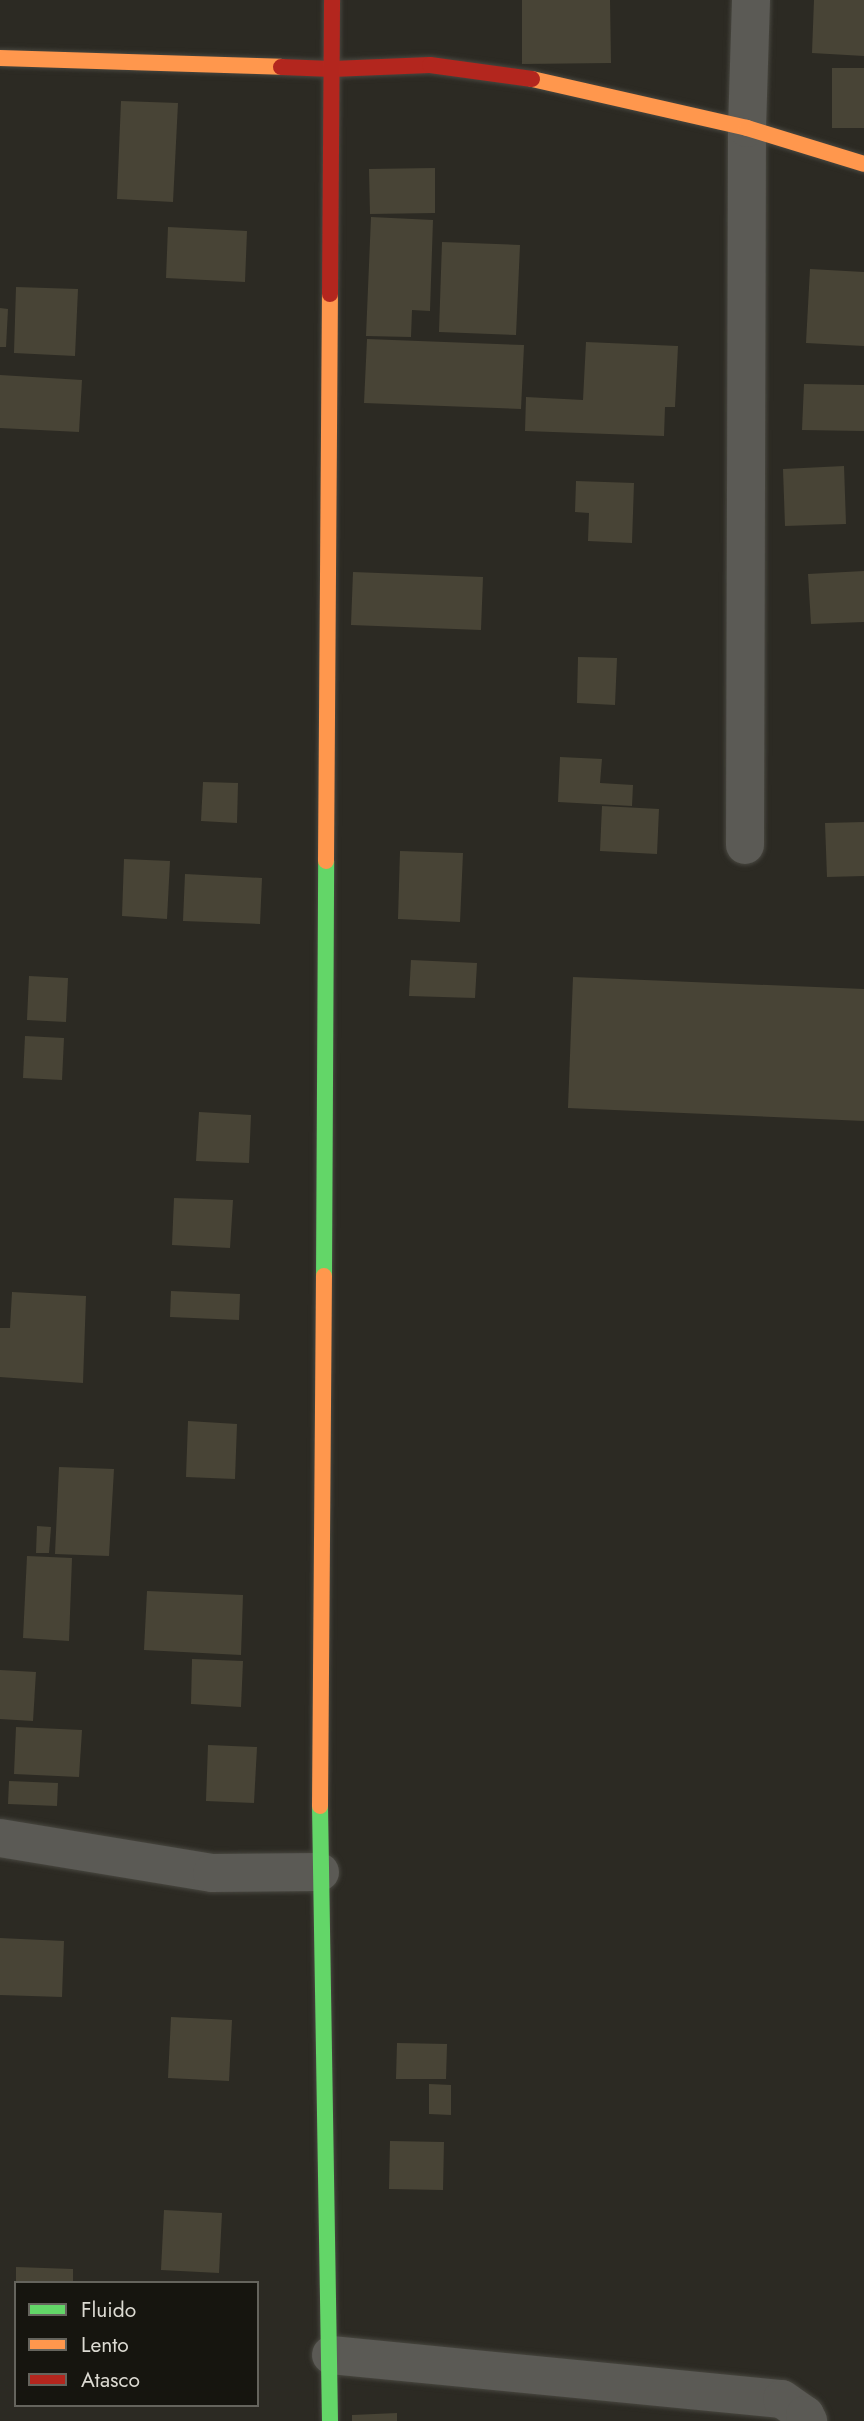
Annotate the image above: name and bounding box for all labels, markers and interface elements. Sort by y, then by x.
legend [14,2281,259,2407]
text: Fluido [81,2295,136,2325]
text: Lento [81,2330,129,2360]
text: Atasco [81,2365,140,2395]

